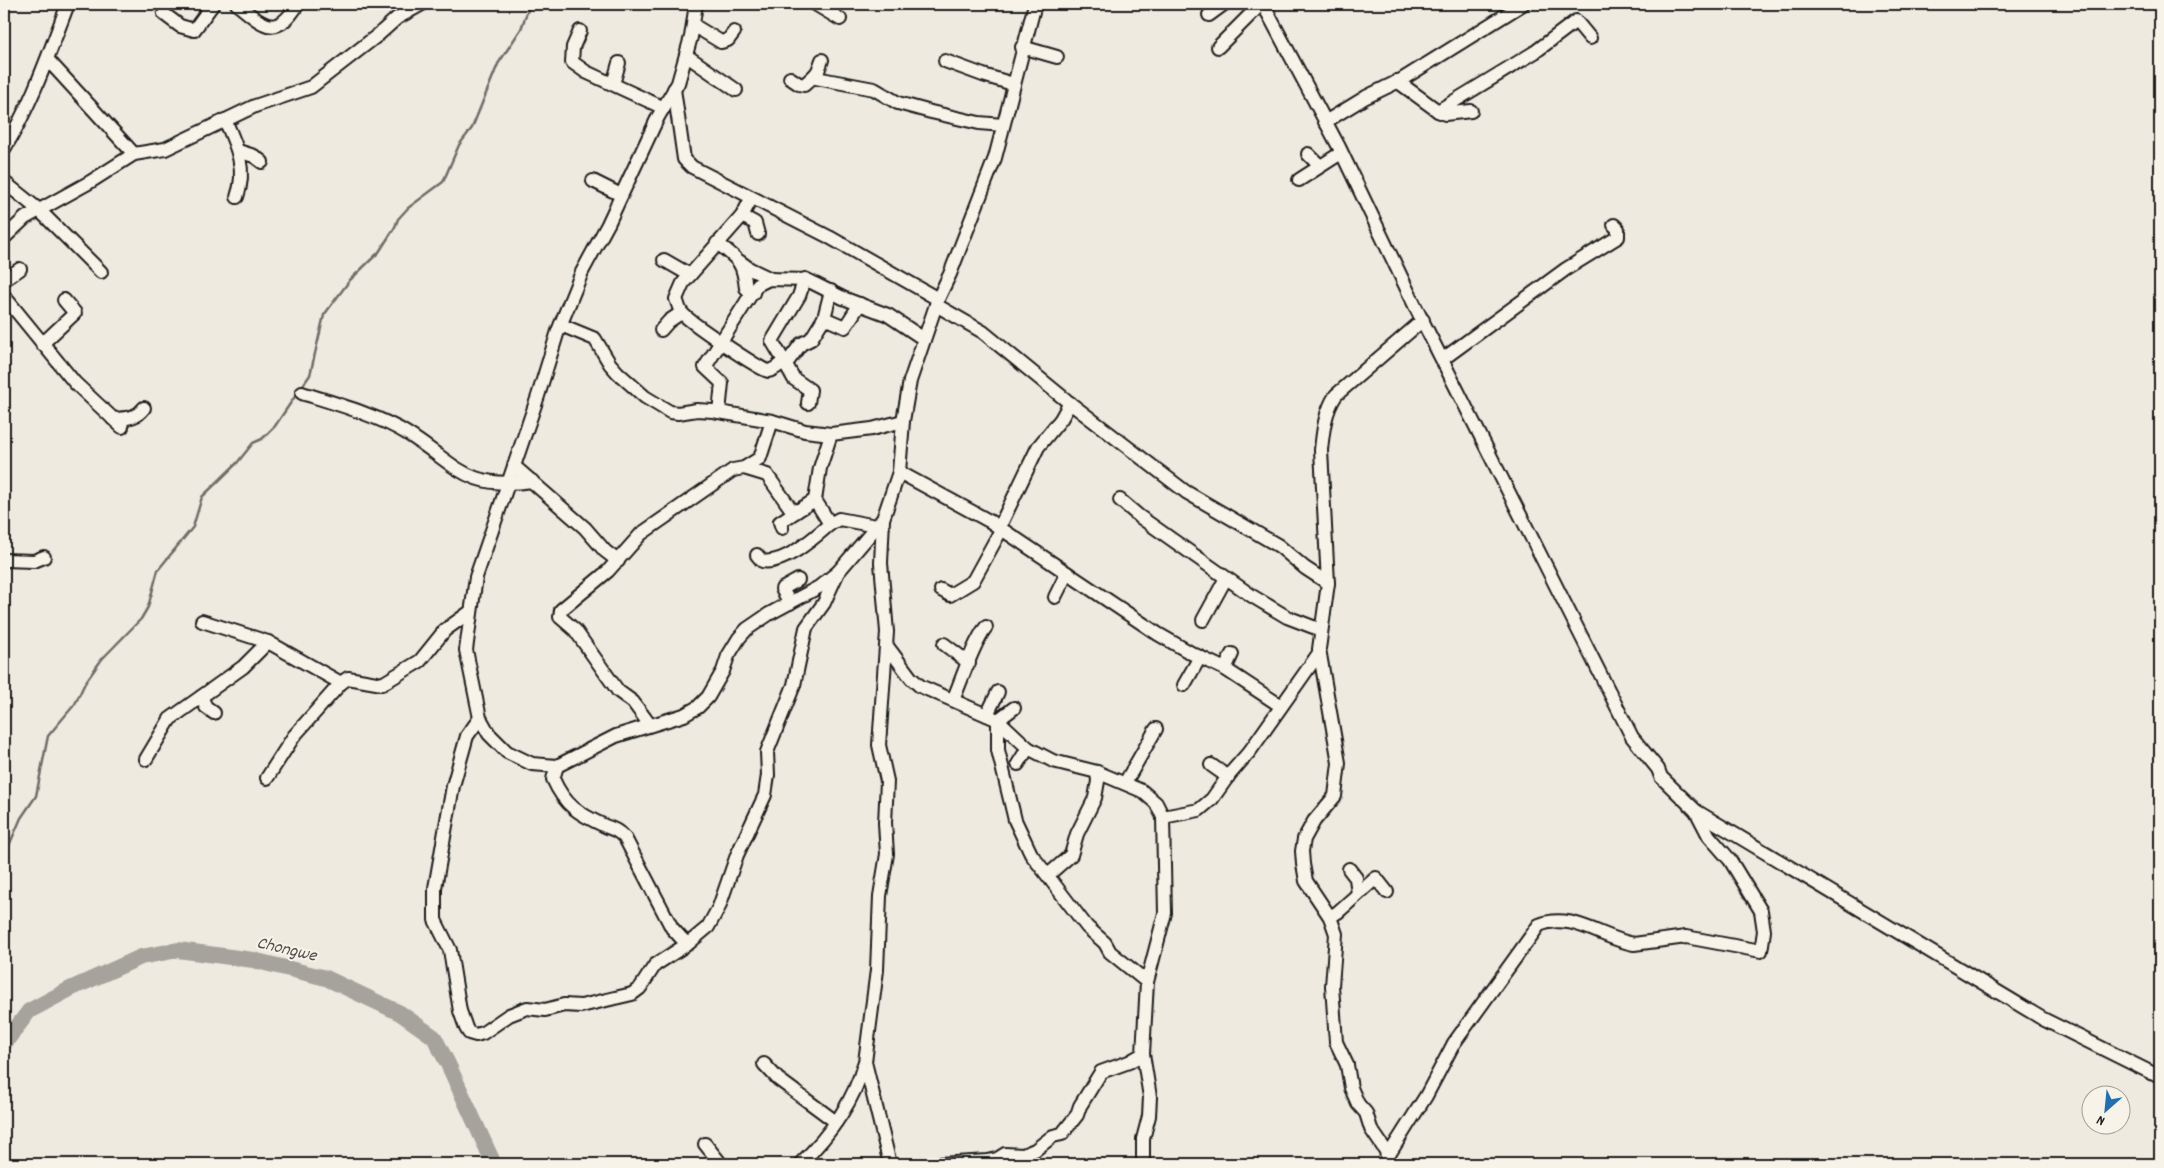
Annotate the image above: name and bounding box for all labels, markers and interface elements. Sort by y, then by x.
water label: Chongwe [254,931,320,970]
north arrow [2082,1086,2132,1136]
text: N [2093,1109,2109,1130]

